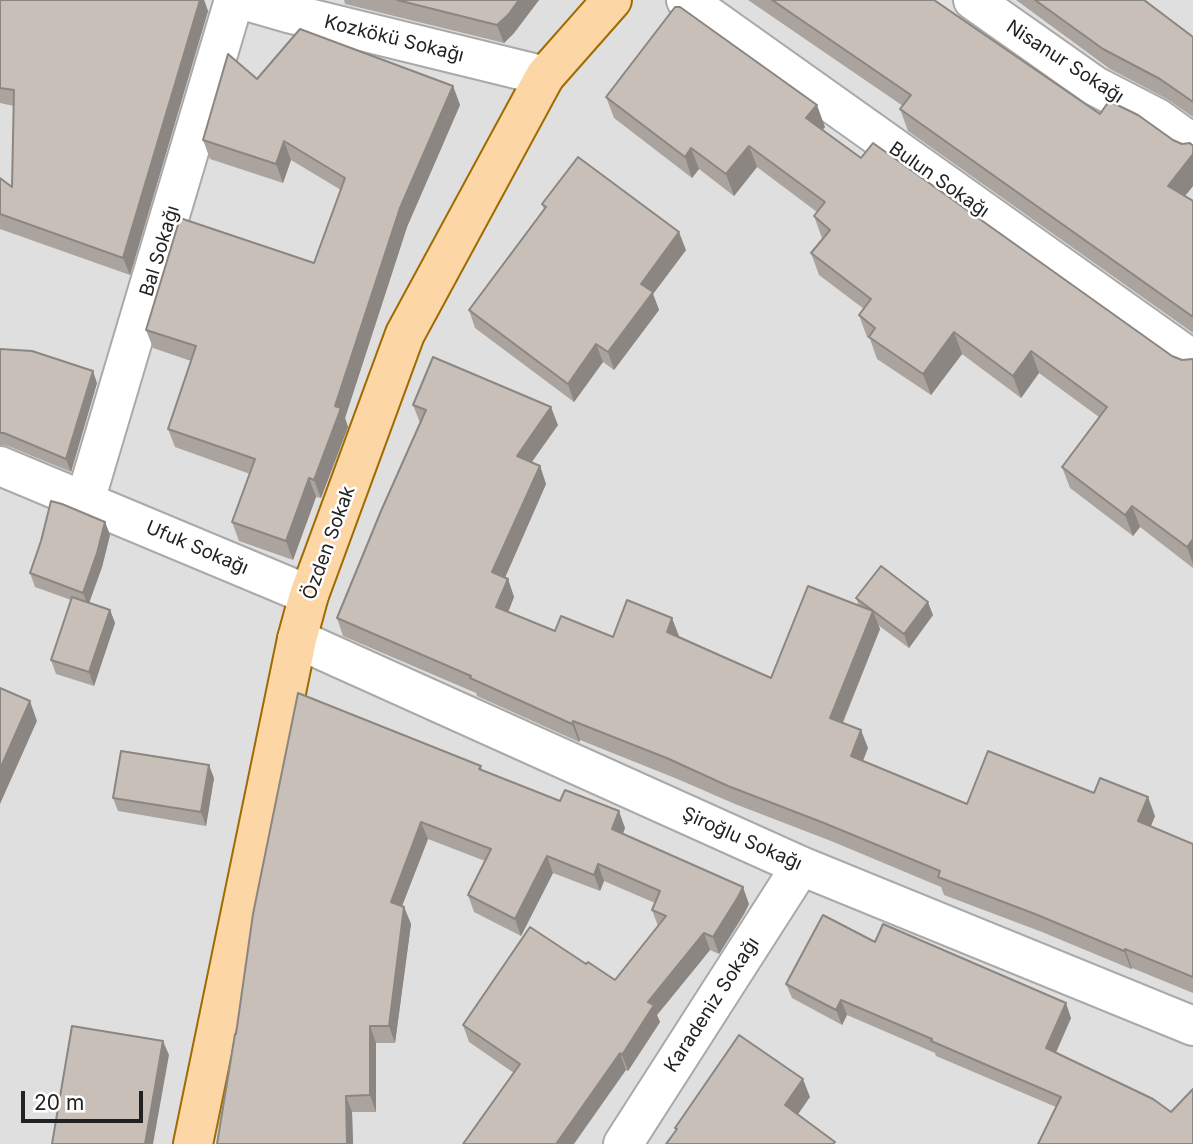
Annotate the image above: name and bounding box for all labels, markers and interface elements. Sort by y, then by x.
street label: Kozkökü Sokağı [322,11,466,67]
street label: Nisanur Sokağı [1002,16,1128,108]
street label: Bulun Sokağı [885,137,993,223]
street label: Bal Sokağı [135,203,185,299]
street label: Özden Sokak [298,483,360,603]
street label: Ufuk Sokağı [142,516,252,580]
street label: Şiroğlu Sokağı [679,802,805,876]
street label: Karadeniz Sokağı [660,933,764,1077]
scale bar [24,1078,147,1122]
text: 20 m [34,1090,84,1115]

